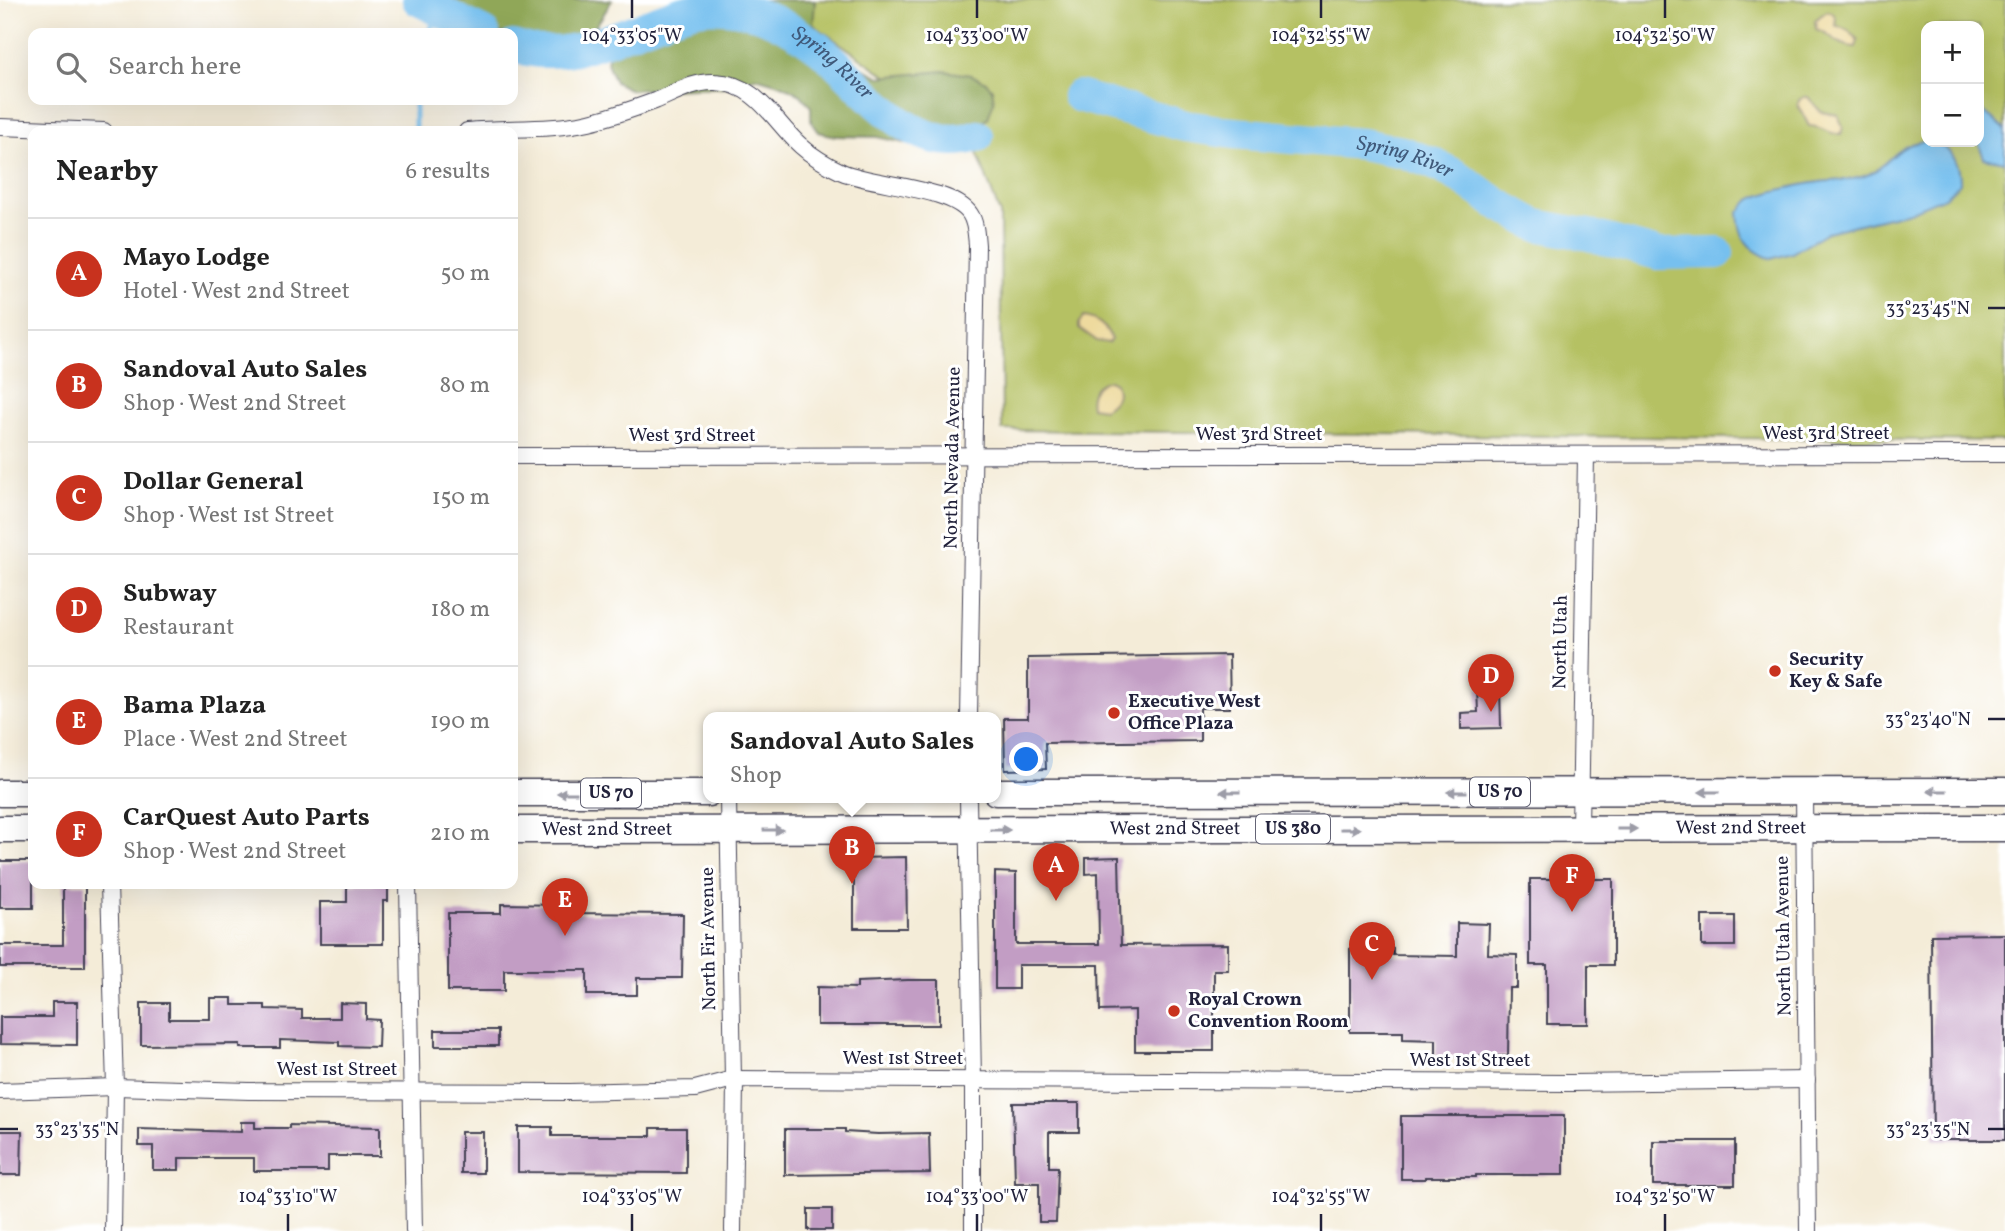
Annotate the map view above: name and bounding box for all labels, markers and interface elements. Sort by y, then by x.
water label: Spring River [786,19,880,107]
map controls [1921,21,1984,147]
button: + [1921,21,1984,84]
text: 104°33'05"W [582,24,682,49]
text: 104°33'00"W [926,24,1028,49]
text: 104°32'55"W [1272,24,1370,49]
text: 104°32'50"W [1615,24,1715,49]
search box [28,28,518,105]
icon: search [52,48,90,86]
text: Search here [108,49,241,85]
button: − [1921,84,1984,147]
water label: Spring River [1356,129,1458,186]
text: Nearby [56,151,158,193]
text: 6 results [406,156,490,188]
text: Mayo Lodge [123,240,270,276]
text: A [71,258,87,290]
text: 50 m [441,258,490,290]
text: Hotel · West 2nd Street [123,276,350,308]
text: 33°23'45"N [1886,297,1970,322]
text: Sandoval Auto Sales [123,352,367,388]
street label: North Nevada Avenue [938,367,968,549]
text: B [71,370,87,402]
text: 80 m [440,370,490,402]
text: Shop · West 2nd Street [123,388,346,420]
street label: West 3rd Street [1762,421,1890,447]
street label: West 3rd Street [1195,422,1323,448]
street label: West 3rd Street [628,423,756,449]
text: Dollar General [123,464,304,500]
text: C [72,482,86,514]
text: 150 m [432,482,490,514]
text: Shop · West 1st Street [123,500,334,532]
text: Subway [123,576,217,612]
text: D [71,594,87,626]
text: 180 m [431,594,490,626]
street label: North Utah [1547,595,1575,689]
text: Restaurant [123,612,234,644]
place label: Security Key & Safe [1789,647,1883,695]
pin: D [1468,654,1514,712]
marker: Security Key & Safe [1767,663,1783,679]
text: Bama Plaza [123,688,266,724]
place label: Executive West Office Plaza [1128,689,1261,737]
marker: Executive West Office Plaza [1106,705,1122,721]
text: E [72,706,86,738]
text: 190 m [430,706,490,738]
text: 33°23'40"N [1885,708,1971,733]
popup [703,712,1001,803]
text: Place · West 2nd Street [123,724,347,756]
text: Sandoval Auto Sales [730,724,974,760]
your location [1009,742,1043,776]
text: Shop [730,760,782,792]
road number: US 70 [581,778,641,808]
road number: US 70 [1470,778,1530,806]
one-way arrow [1926,785,1948,797]
one-way arrow [1219,786,1241,798]
one-way arrow [1446,786,1468,798]
one-way arrow [1698,786,1720,798]
one-way arrow [555,787,577,799]
text: CarQuest Auto Parts [123,800,370,836]
road number: US 380 [1256,814,1330,844]
street label: West 2nd Street [1675,815,1807,841]
street label: West 2nd Street [1109,816,1241,842]
street label: West 2nd Street [541,817,673,843]
text: F [72,818,86,850]
text: 210 m [430,818,490,850]
one-way arrow [1339,823,1361,835]
one-way arrow [1616,823,1638,835]
one-way arrow [762,824,784,836]
one-way arrow [989,824,1011,836]
pin: B [829,826,875,884]
text: Shop · West 2nd Street [123,836,346,868]
pin: A [1033,843,1079,901]
pin: F [1549,854,1595,912]
street label: North Utah Avenue [1770,856,1798,1016]
street label: North Fir Avenue [695,867,723,1011]
pin: E [542,878,588,936]
pin: C [1349,922,1395,980]
place label: Royal Crown Convention Room [1188,987,1349,1035]
marker: Royal Crown Convention Room [1166,1003,1182,1019]
street label: West 1st Street [843,1046,964,1072]
street label: West 1st Street [1410,1048,1531,1074]
street label: West 1st Street [277,1057,398,1083]
text: 33°23'35"N [35,1118,119,1143]
text: 33°23'35"N [1886,1118,1970,1143]
text: 104°33'10"W [239,1185,337,1210]
text: 104°33'05"W [582,1185,682,1210]
text: 104°33'00"W [926,1185,1028,1210]
text: 104°32'55"W [1272,1185,1370,1210]
text: 104°32'50"W [1615,1185,1715,1210]

